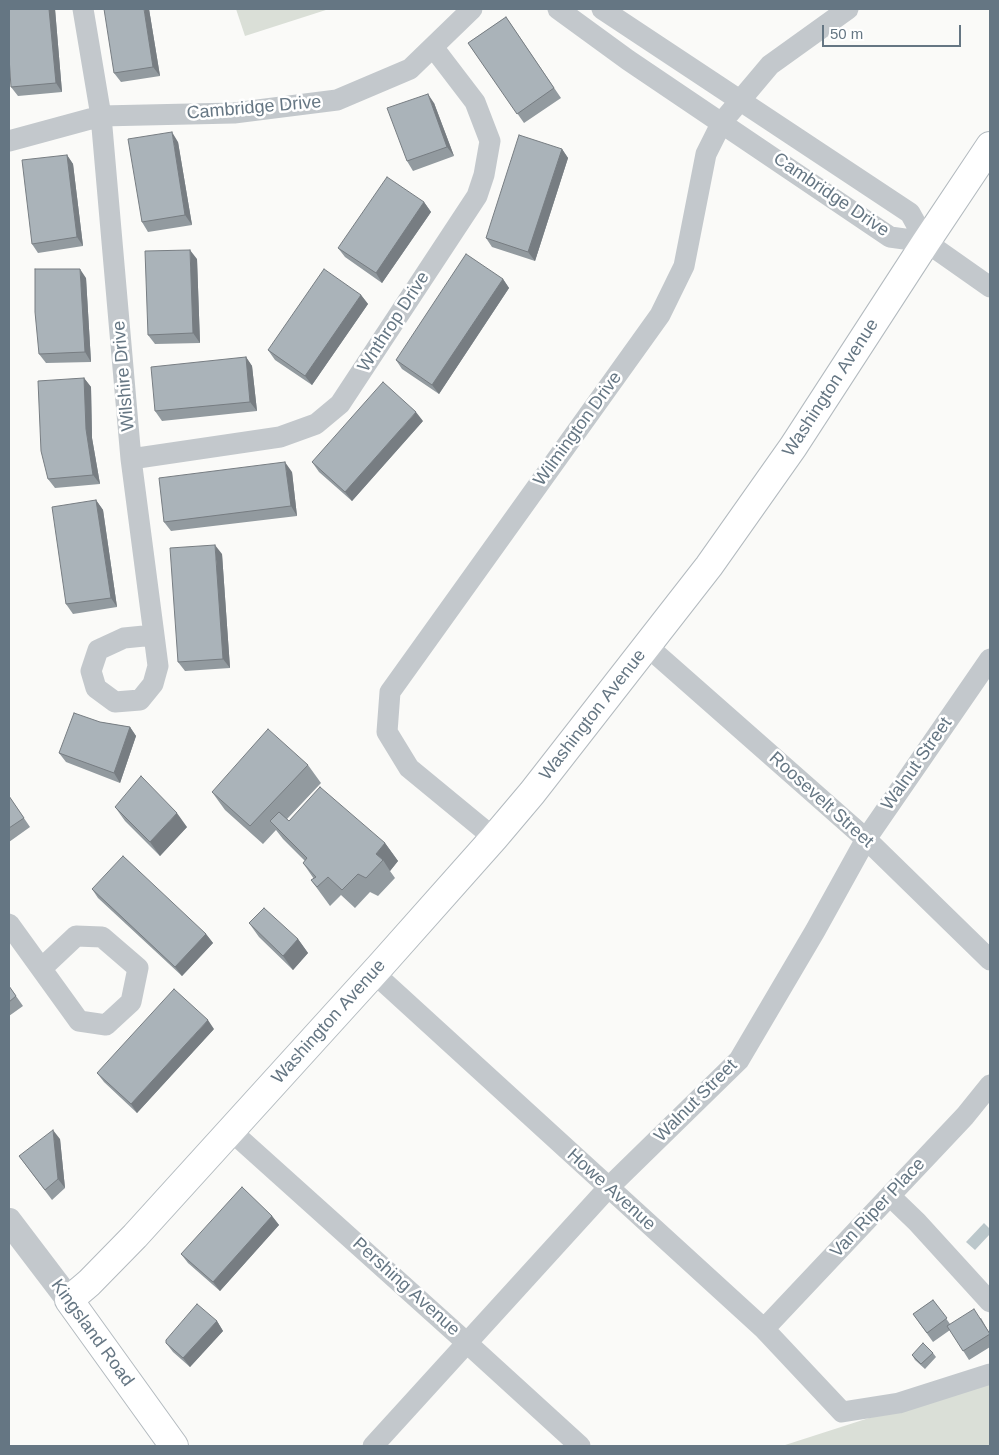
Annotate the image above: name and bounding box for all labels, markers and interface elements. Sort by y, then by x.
scale bar [824,15,963,47]
text: 50 m [830,25,863,42]
street label: Cambridge Drive [186,91,322,125]
street label: Cambridge Drive [769,148,893,242]
street label: Wnthrop Drive [354,268,434,376]
street label: Washington Avenue [778,315,884,461]
street label: Wilshire Drive [108,320,140,432]
street label: Wilmington Drive [529,368,627,490]
street label: Washington Avenue [535,645,651,785]
street label: Walnut Street [877,713,957,815]
street label: Roosevelt Street [764,747,878,853]
street label: Washington Avenue [267,955,391,1089]
street label: Walnut Street [650,1055,742,1147]
street label: Howe Avenue [562,1145,660,1235]
street label: Van Riper Place [826,1154,930,1262]
street label: Pershing Avenue [348,1233,464,1341]
street label: Kingsland Road [46,1275,138,1391]

